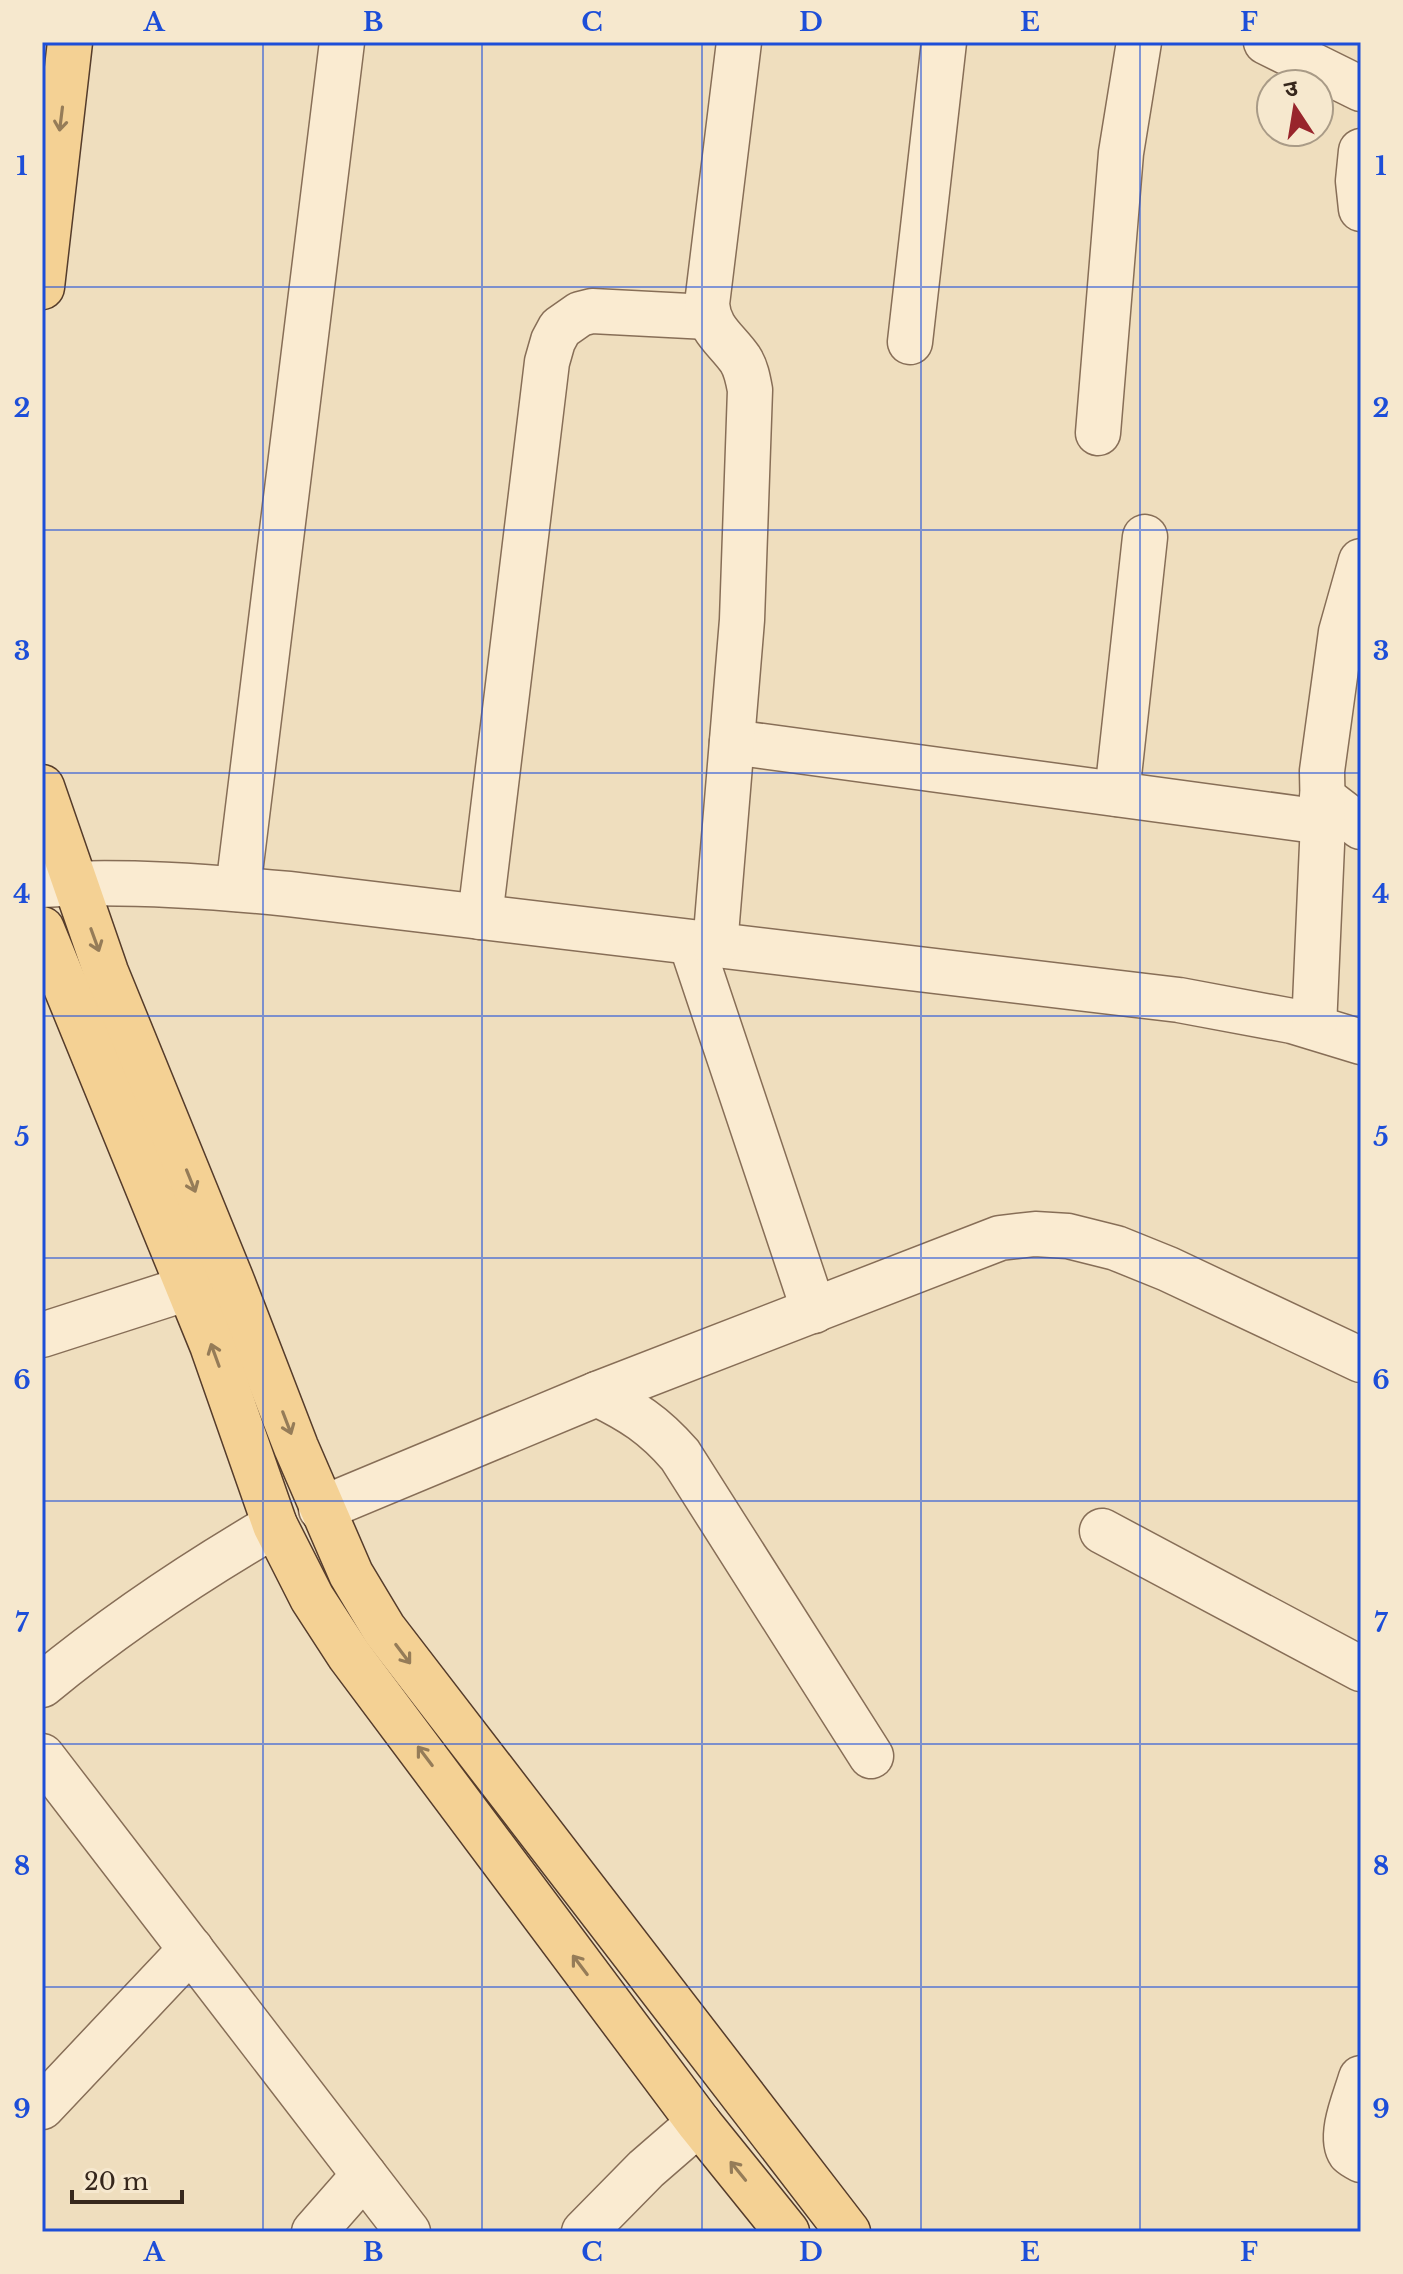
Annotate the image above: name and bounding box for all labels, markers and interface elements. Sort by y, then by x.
text: A [142,6,165,38]
text: B [363,6,383,38]
text: C [581,6,603,38]
text: D [799,6,823,38]
text: E [1020,6,1040,38]
text: F [1240,6,1258,38]
north arrow [1255,68,1335,148]
text: उ [1282,74,1301,103]
one-way arrow [54,106,69,132]
text: 1 [16,150,28,182]
text: 1 [1375,150,1387,182]
text: 2 [14,392,30,424]
text: 2 [1373,392,1389,424]
text: 3 [14,635,30,667]
text: 3 [1373,635,1389,667]
text: 4 [13,878,31,910]
text: 4 [1372,878,1390,910]
one-way arrow [89,927,103,951]
text: 5 [14,1121,30,1153]
text: 5 [1373,1121,1389,1153]
one-way arrow [185,1168,200,1193]
one-way arrow [207,1344,221,1368]
text: 6 [13,1364,31,1396]
text: 6 [1372,1364,1390,1396]
one-way arrow [281,1410,295,1435]
text: 7 [15,1607,29,1639]
text: 7 [1374,1607,1388,1639]
one-way arrow [395,1643,412,1664]
one-way arrow [416,1746,433,1768]
text: 8 [14,1850,30,1882]
text: 8 [1373,1850,1389,1882]
one-way arrow [572,1955,589,1976]
text: 9 [13,2093,31,2125]
text: 9 [1372,2093,1390,2125]
scale bar [72,2154,182,2204]
one-way arrow [729,2162,747,2182]
text: 20 m [84,2167,149,2196]
text: A [142,2236,165,2268]
text: B [363,2236,383,2268]
text: C [581,2236,603,2268]
text: D [799,2236,823,2268]
text: E [1020,2236,1040,2268]
text: F [1240,2236,1258,2268]

